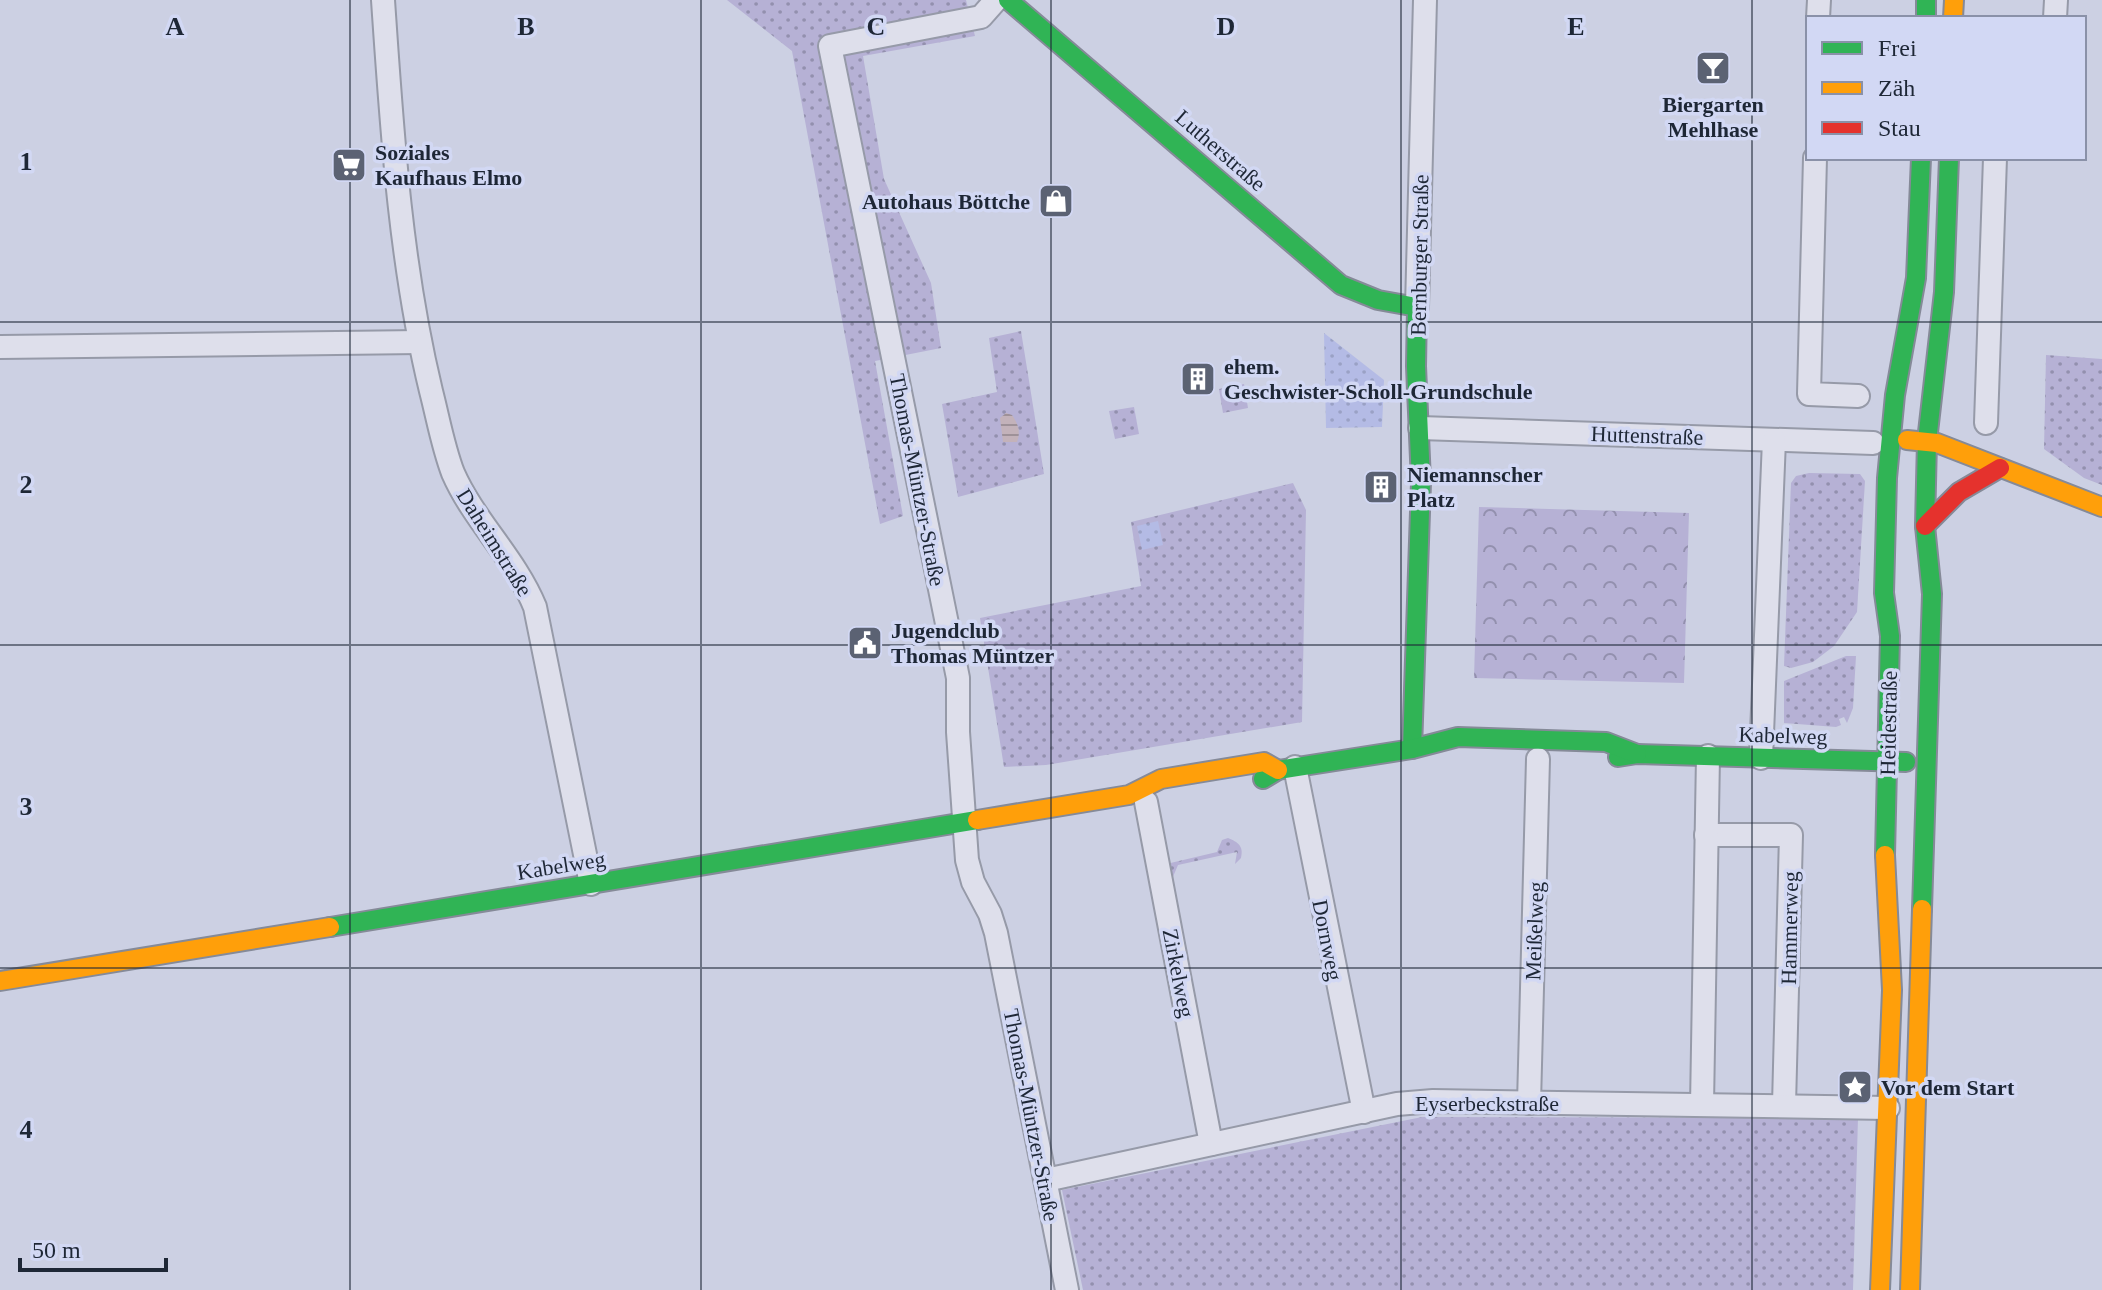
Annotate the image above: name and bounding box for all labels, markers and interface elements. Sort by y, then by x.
text: A [166,12,185,41]
text: B [517,12,535,41]
text: C [867,12,885,41]
text: D [1217,12,1235,41]
text: E [1567,12,1585,41]
legend [1806,16,2086,160]
text: Frei [1878,35,1917,61]
bar icon: Biergarten Mehlhase [1694,49,1732,87]
text: Zäh [1878,75,1915,101]
place label: Biergarten Mehlhase [1662,92,1764,142]
street label: Lutherstraße [1171,104,1271,196]
text: Stau [1878,115,1921,141]
place label: Soziales Kaufhaus Elmo [375,140,522,190]
supermarket icon: Soziales Kaufhaus Elmo [330,146,368,184]
text: 1 [20,147,33,176]
street label: Bernburger Straße [1406,174,1433,336]
shop icon: Autohaus Böttche [1037,182,1075,220]
place label: Autohaus Böttche [862,189,1030,214]
place label: ehem. Geschwister-Scholl-Grundschule [1224,354,1533,404]
building icon: ehem. Geschwister-Scholl-Grundschule [1179,360,1217,398]
street label: Thomas-Müntzer-Straße [885,372,950,588]
street label: Huttenstraße [1590,421,1704,450]
place label: Niemannscher Platz [1407,462,1543,512]
building icon: Niemannscher Platz [1362,468,1400,506]
text: 2 [20,470,33,499]
street label: Daheimstraße [452,484,538,601]
place label: Jugendclub Thomas Müntzer [891,618,1054,668]
public building icon: Jugendclub Thomas Müntzer [846,624,884,662]
street label: Heidestraße [1875,670,1902,776]
street label: Kabelweg [1738,721,1828,750]
text: 3 [20,792,33,821]
street label: Kabelweg [515,846,607,885]
street label: Hammerweg [1776,871,1803,985]
street label: Meißelweg [1520,881,1549,981]
street label: Dornweg [1307,898,1348,983]
street label: Zirkelweg [1158,926,1199,1020]
street label: Thomas-Müntzer-Straße [999,1007,1064,1223]
place icon: Vor dem Start [1836,1068,1874,1106]
place label: Vor dem Start [1881,1075,2015,1100]
street label: Eyserbeckstraße [1415,1091,1559,1116]
text: 4 [20,1115,33,1144]
scale bar [20,1222,166,1272]
text: 50 m [32,1237,81,1263]

